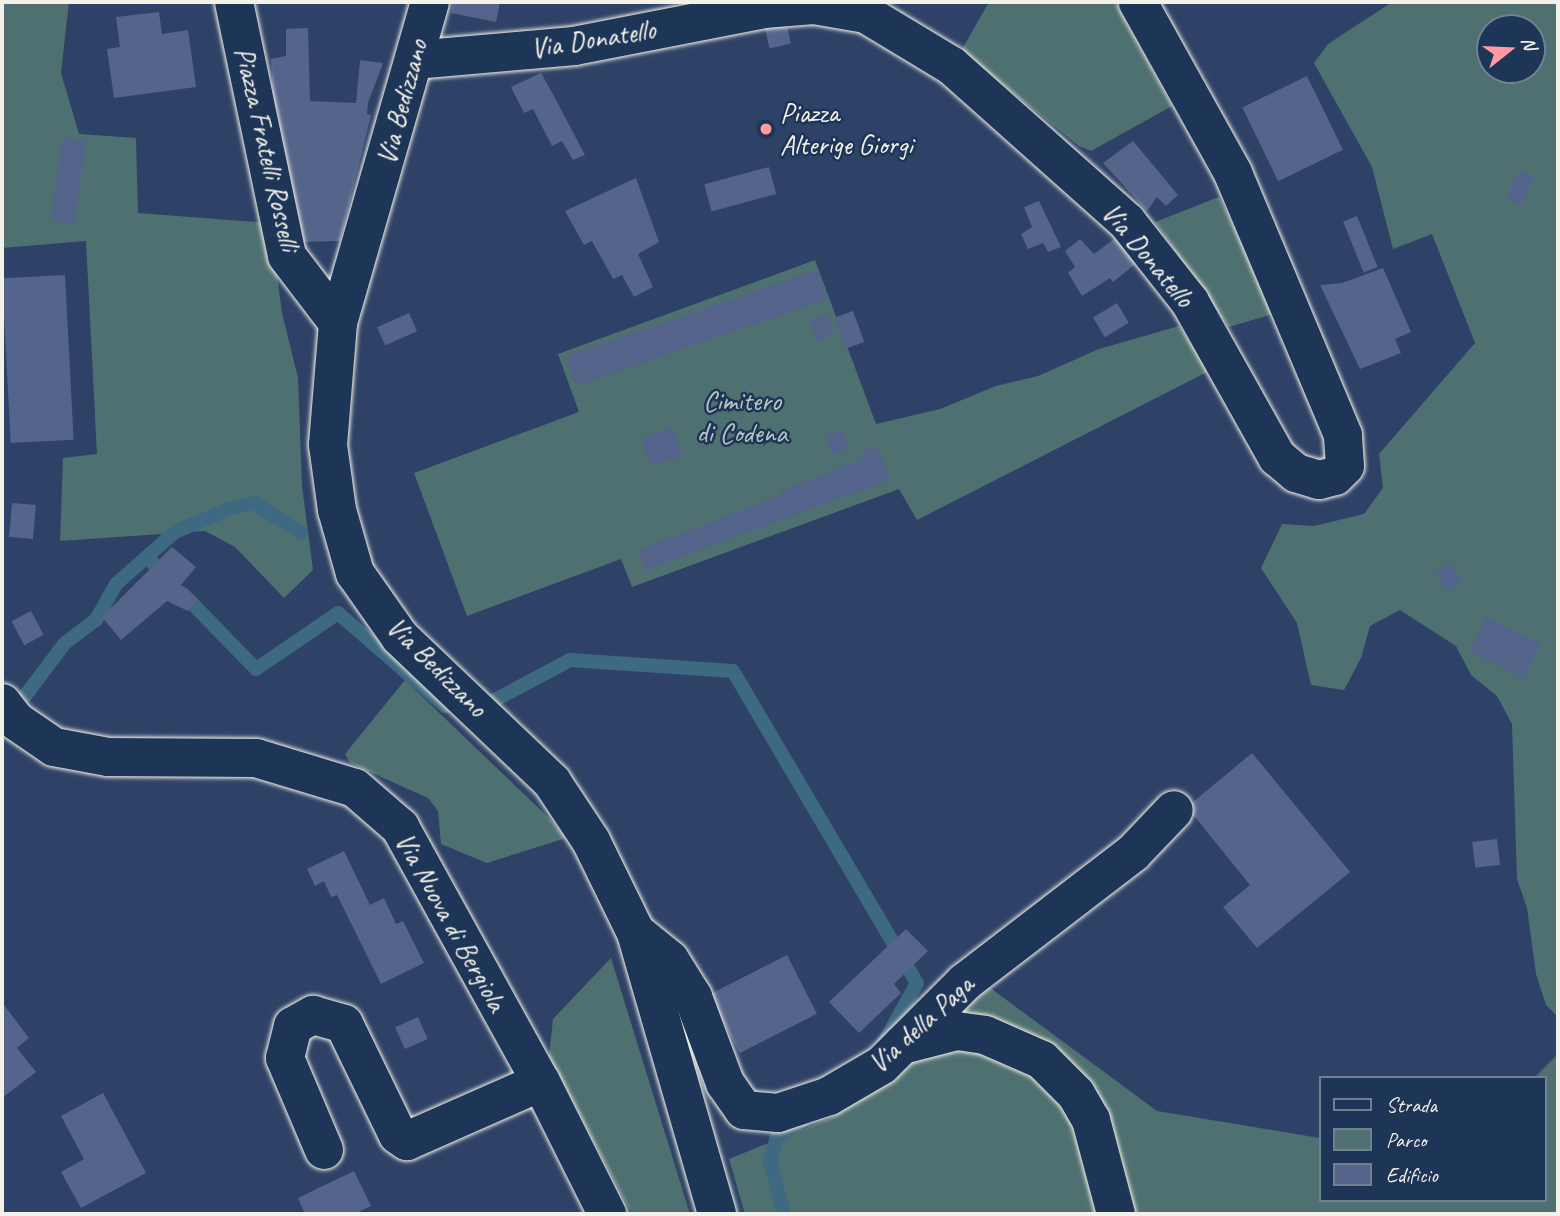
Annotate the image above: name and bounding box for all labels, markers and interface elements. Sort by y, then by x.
street label: Via Donatello [529,13,657,65]
north arrow [1476,14,1546,84]
text: N [1516,34,1542,52]
street label: Via Bedizzano [369,36,435,168]
street label: Piazza Fratelli Rosselli [227,44,307,254]
place label: Piazza Alterige Giorgi [780,96,913,162]
marker: Piazza Alterige Giorgi [758,121,774,137]
street label: Via Donatello [1095,196,1201,314]
park label: Cimitero di Codena [697,384,787,450]
street label: Via Bedizzano [380,610,494,724]
street label: Via Nuova di Bergiola [388,826,514,1018]
street label: Via della Paga [862,968,980,1080]
legend [1318,1076,1546,1202]
text: Strada [1386,1092,1437,1118]
text: Parco [1386,1127,1426,1153]
text: Edificio [1386,1162,1438,1188]

